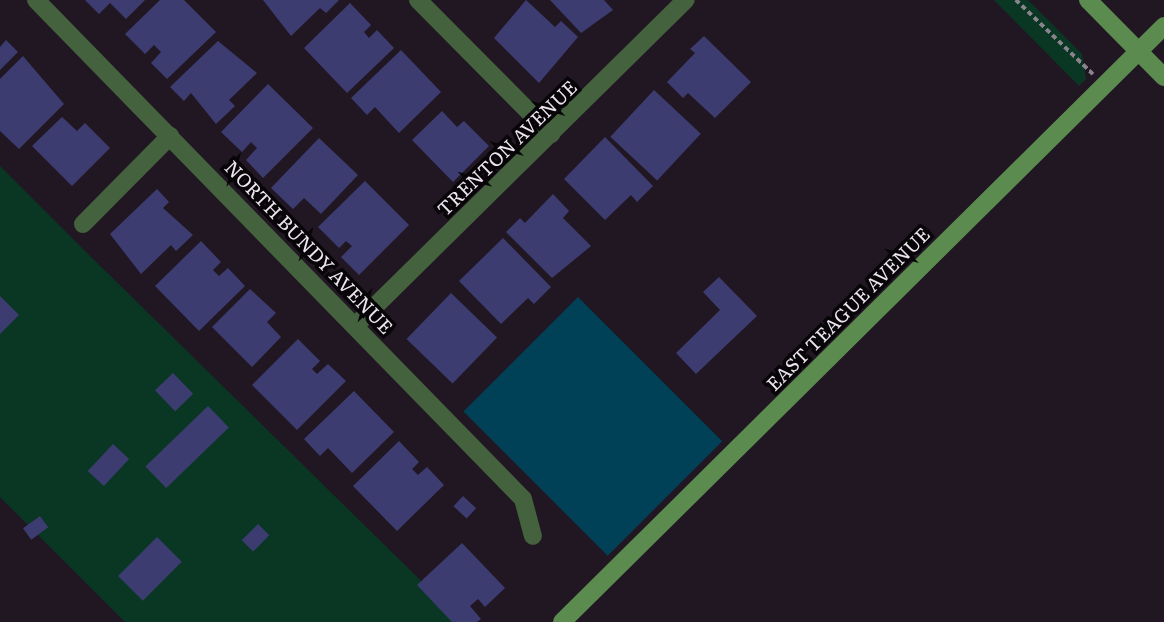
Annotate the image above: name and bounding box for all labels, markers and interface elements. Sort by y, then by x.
street label: TRENTON AVENUE [433,76,581,220]
street label: NORTH BUNDY AVENUE [220,156,398,338]
street label: EAST TEAGUE AVENUE [762,223,934,395]

